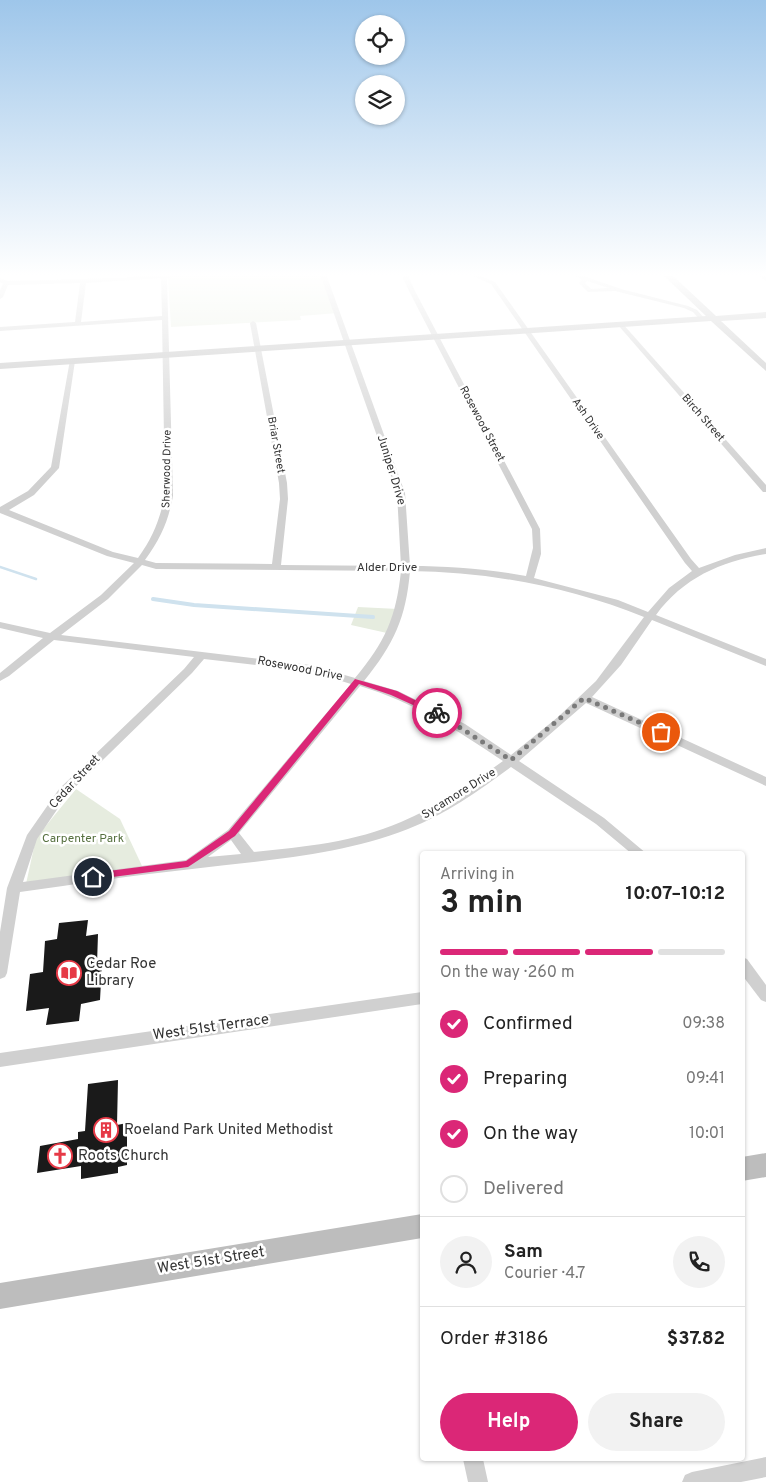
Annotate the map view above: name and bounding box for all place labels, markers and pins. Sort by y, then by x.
pin [640,711,682,753]
pin [72,856,114,898]
place label: Cedar Roe Library [86,955,156,991]
library icon: Cedar Roe Library [56,960,82,986]
building icon: Roeland Park United Methodist [93,1117,119,1143]
place label: Roeland Park United Methodist [124,1121,333,1140]
church icon: Roots Church [47,1143,73,1169]
place label: Roots Church [78,1147,169,1166]

